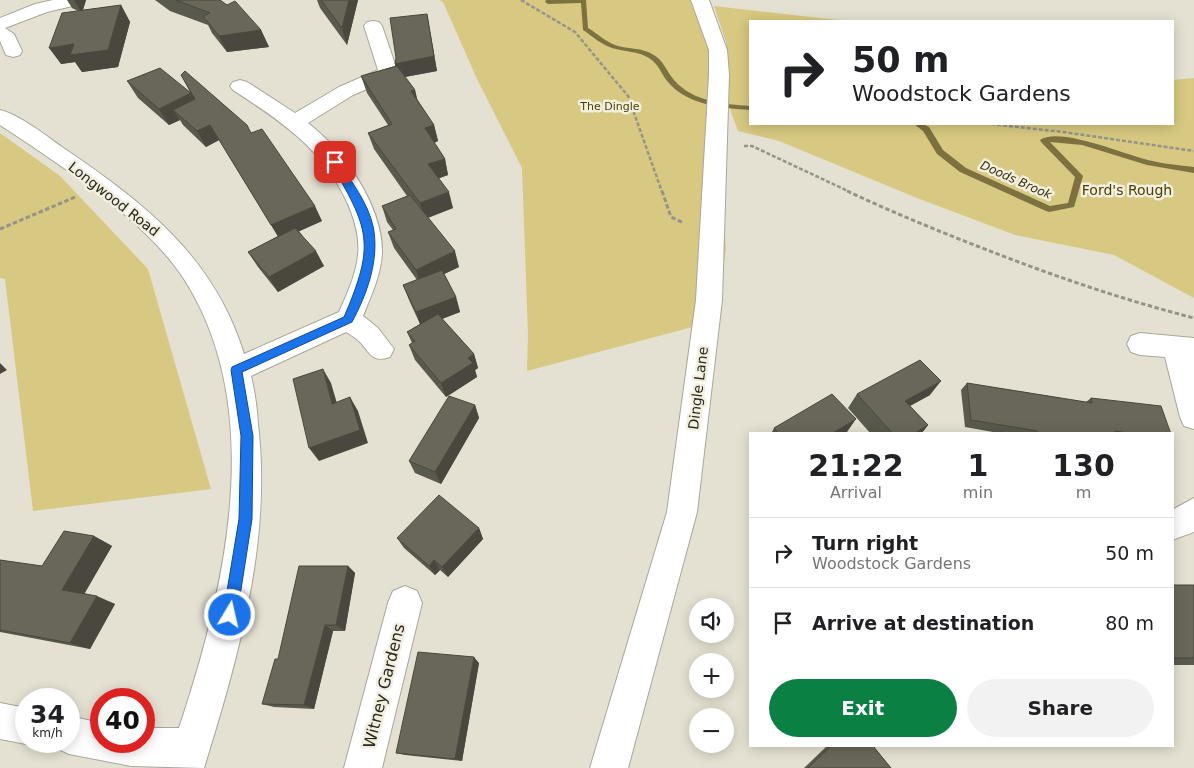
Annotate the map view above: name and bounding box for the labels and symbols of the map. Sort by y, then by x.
park label: The Dingle [579,100,640,113]
pin [314,141,356,183]
water label: Doods Brook [978,158,1055,202]
street label: Longwood Road [65,159,163,239]
park label: Ford's Rough [1082,182,1172,198]
street label: Dingle Lane [685,346,711,430]
position arrow [203,588,255,640]
street label: Witney Gardens [359,622,409,750]
speed limit sign: 40 [90,688,155,753]

